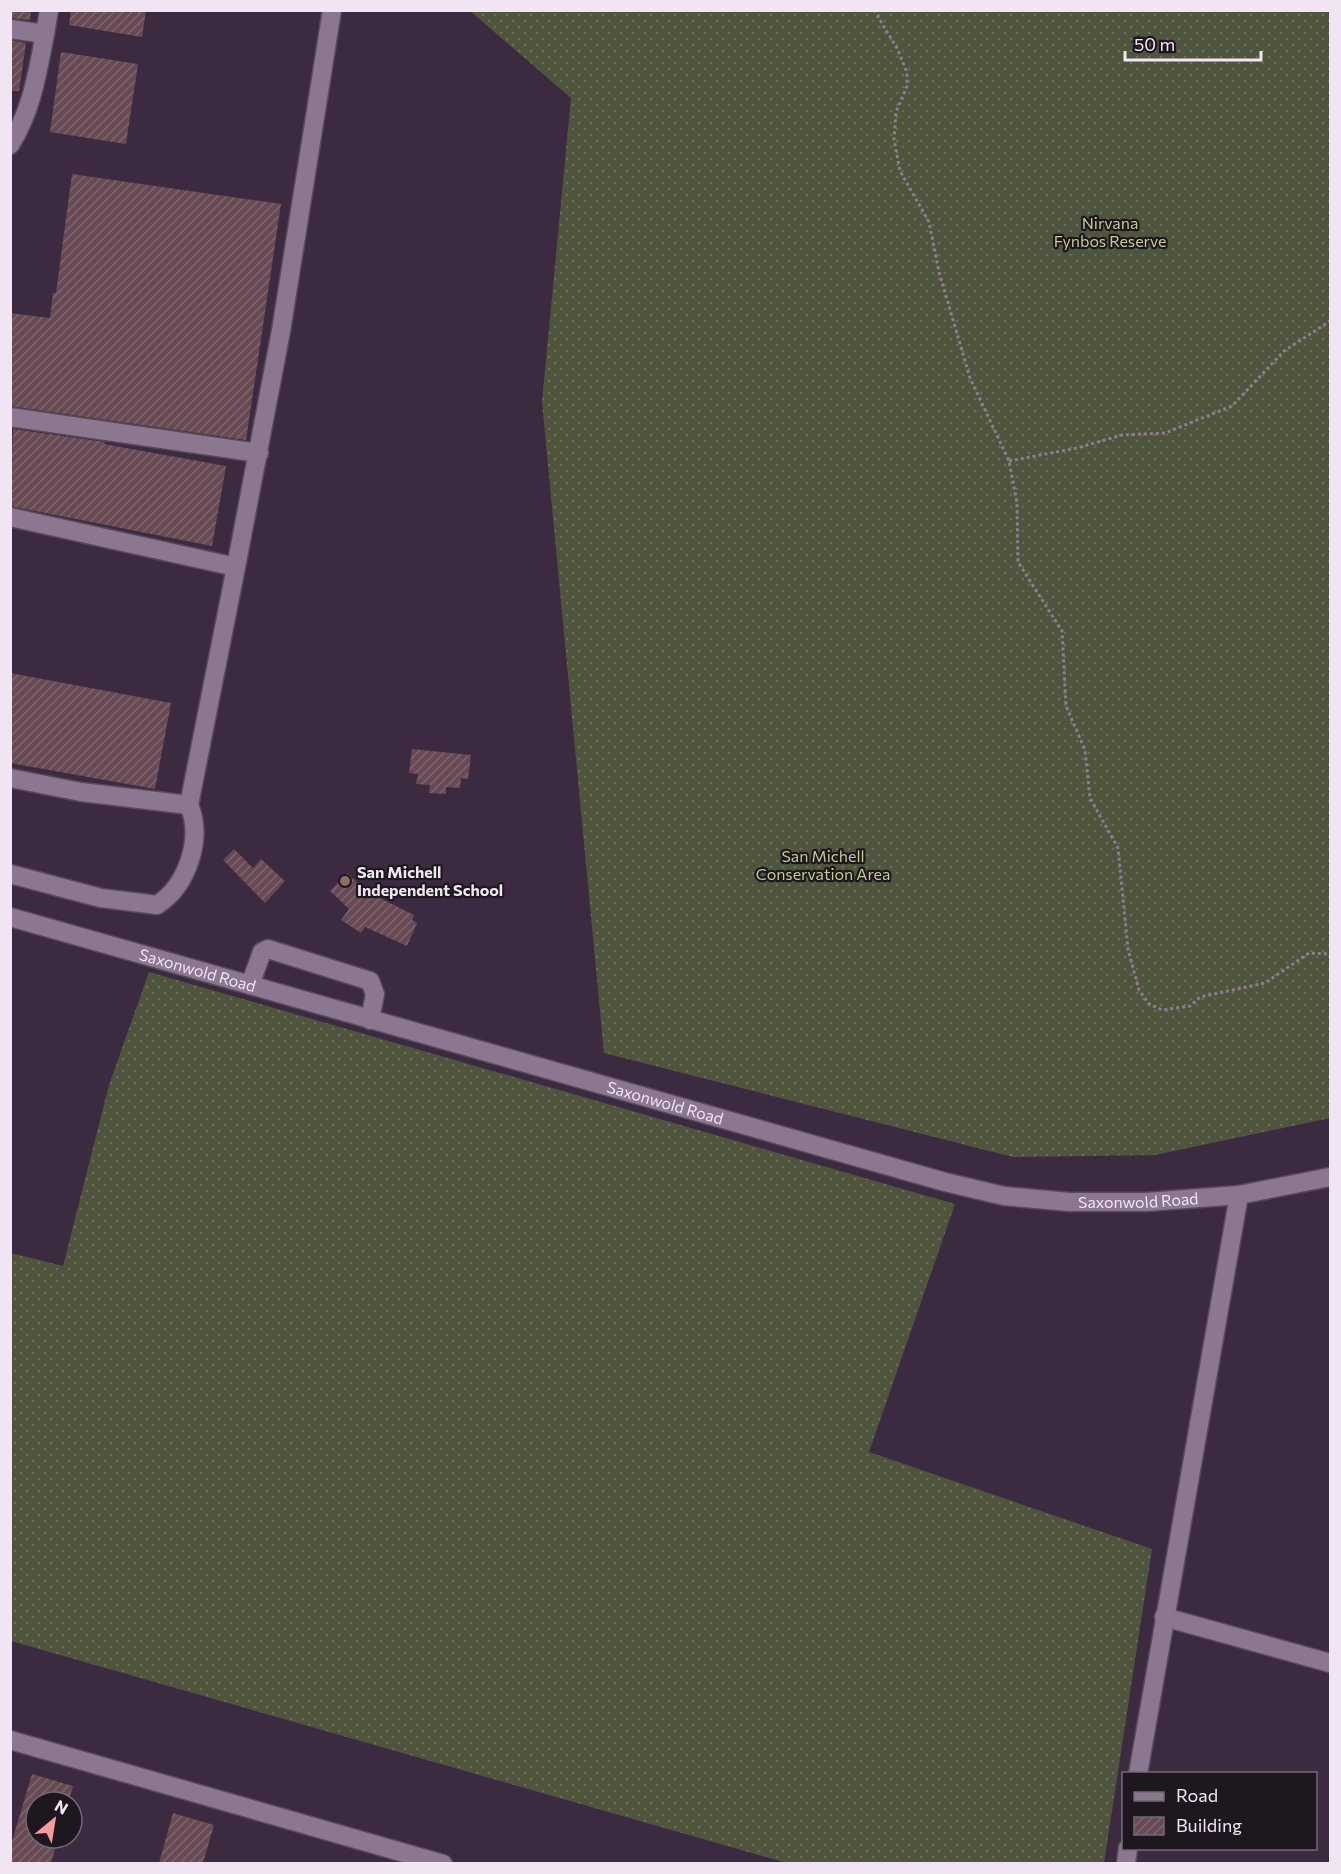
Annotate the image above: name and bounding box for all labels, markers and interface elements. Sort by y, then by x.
scale bar [1125,24,1262,62]
text: 50 m [1134,33,1175,55]
park label: Nirvana Fynbos Reserve [1054,213,1166,250]
park label: San Michell Conservation Area [756,846,890,883]
place label: San Michell Independent School [357,862,503,899]
marker: San Michell Independent School [338,874,352,888]
street label: Saxonwold Road [137,944,258,995]
street label: Saxonwold Road [605,1077,726,1128]
street label: Saxonwold Road [1078,1188,1199,1211]
legend [1122,1772,1317,1850]
text: Road [1176,1784,1218,1806]
north arrow [24,1790,84,1850]
text: N [52,1795,72,1818]
text: Building [1176,1814,1242,1836]

